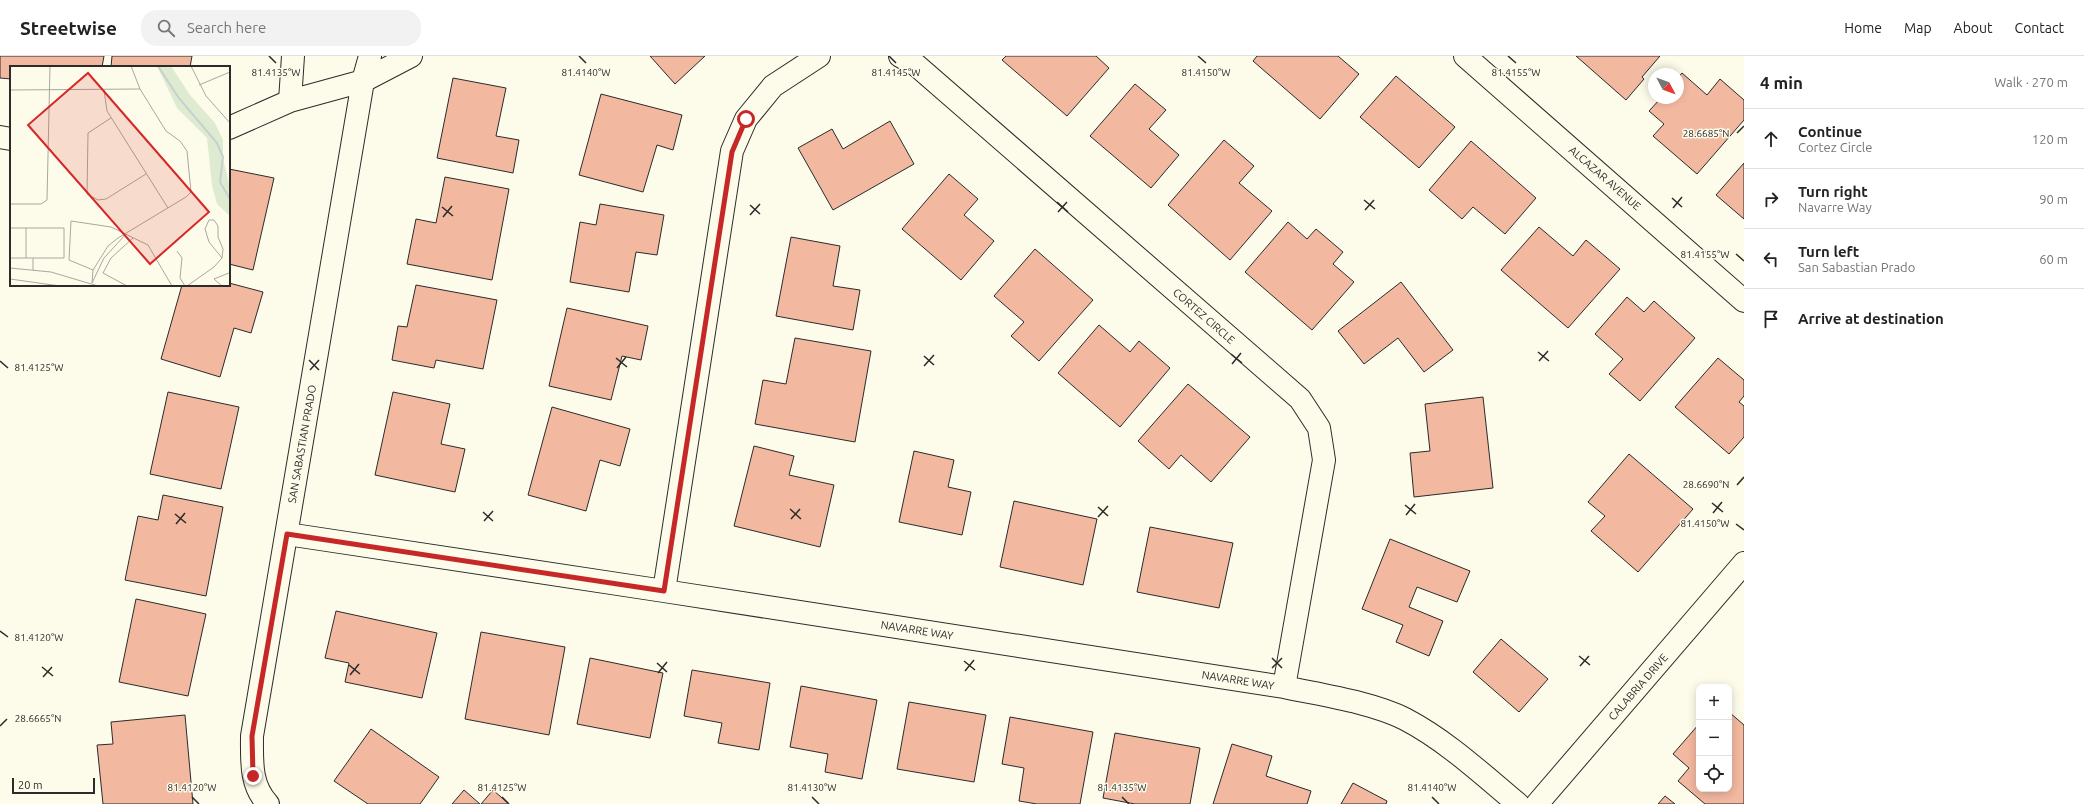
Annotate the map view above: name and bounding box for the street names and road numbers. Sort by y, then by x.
street label: ALCAZAR AVENUE [1567,144,1643,212]
street label: CORTEZ CIRCLE [1171,286,1237,346]
street label: SAN SABASTIAN PRADO [286,384,318,504]
street label: NAVARRE WAY [880,618,955,642]
street label: CALABRIA DRIVE [1606,651,1670,723]
street label: NAVARRE WAY [1201,668,1276,692]

